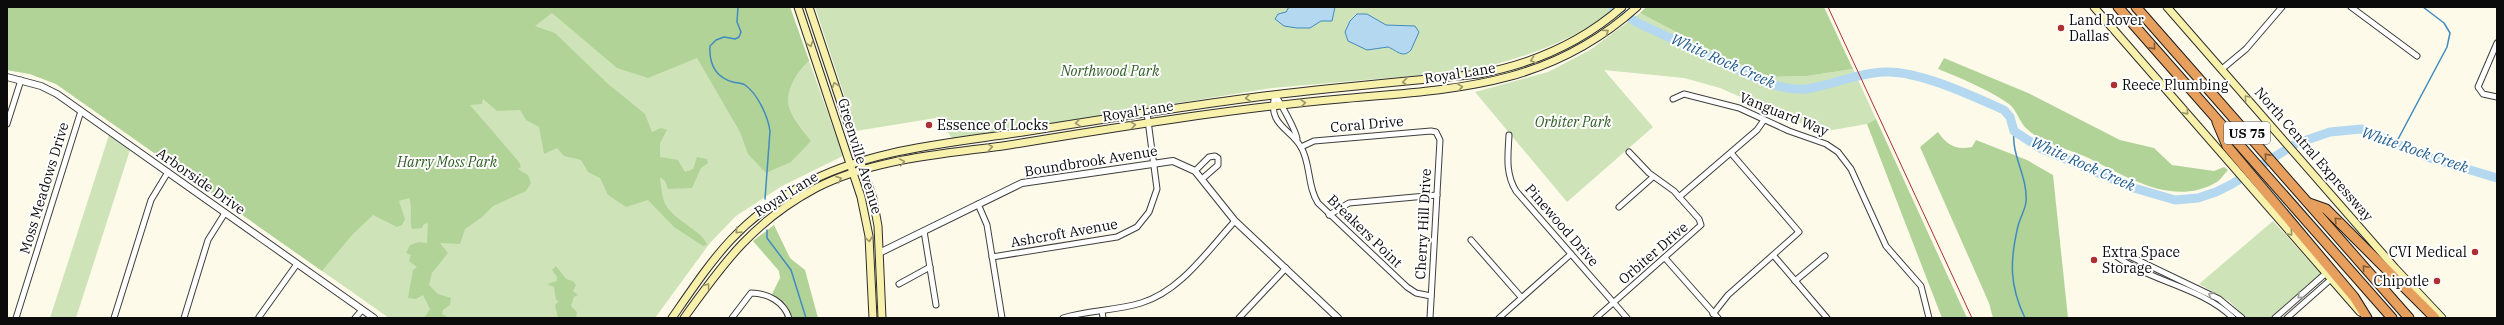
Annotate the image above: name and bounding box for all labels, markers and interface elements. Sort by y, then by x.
place label: Land Rover Dallas [2069,11,2144,45]
marker: Land Rover Dallas [2056,23,2066,33]
one-way arrow [1602,29,1609,36]
water label: White Rock Creek [1668,29,1778,92]
one-way arrow [805,40,814,47]
one-way arrow [2149,42,2156,50]
one-way arrow [1530,55,1537,64]
street label: Royal Lane [1423,58,1497,88]
park label: Northwood Park [1060,62,1160,80]
place label: Reece Plumbing [2122,76,2229,94]
one-way arrow [1402,77,1408,86]
marker: Reece Plumbing [2109,80,2119,90]
one-way arrow [832,81,840,88]
one-way arrow [1457,83,1463,92]
street label: North Central Expressway [2251,83,2378,225]
street label: Vanguard Way [1737,88,1832,140]
one-way arrow [1245,93,1251,102]
street label: Greenville Avenue [834,96,886,216]
street label: Royal Lane [1101,96,1175,126]
one-way arrow [2245,96,2252,103]
one-way arrow [1300,98,1306,107]
one-way arrow [2182,108,2189,115]
street label: Coral Drive [1330,112,1404,136]
park label: Orbiter Park [1535,113,1612,131]
place label: Essence of Locks [937,116,1048,134]
one-way arrow [1075,118,1081,127]
street label: Moss Meadows Drive [15,120,73,256]
marker: Essence of Locks [924,120,934,130]
one-way arrow [1130,121,1136,130]
road number: US 75 [2224,122,2270,144]
water label: White Rock Creek [2359,122,2471,177]
water label: White Rock Creek [2028,132,2138,195]
street label: Boundbrook Avenue [1023,142,1159,180]
street label: Arborside Drive [153,144,249,218]
one-way arrow [987,144,993,152]
park label: Harry Moss Park [396,153,498,171]
one-way arrow [2265,153,2272,160]
one-way arrow [899,158,905,167]
street label: Royal Lane [751,167,821,221]
street label: Cherry Hill Drive [1411,168,1435,280]
one-way arrow [835,175,842,183]
street label: Pinewood Drive [1521,180,1603,270]
street label: Breakers Point [1324,191,1406,271]
street label: Ashcroft Avenue [1009,215,1119,251]
one-way arrow [2334,217,2342,225]
street label: Orbiter Drive [1615,218,1691,288]
one-way arrow [735,226,743,234]
one-way arrow [2285,229,2292,236]
one-way arrow [864,236,873,242]
place label: Extra Space Storage [2102,243,2180,277]
place label: CVI Medical [2389,243,2467,261]
marker: CVI Medical [2470,247,2480,257]
marker: Extra Space Storage [2089,255,2099,265]
one-way arrow [2362,265,2369,272]
place label: Chipotle [2374,272,2429,290]
marker: Chipotle [2432,276,2442,286]
one-way arrow [702,284,709,291]
one-way arrow [2297,291,2305,299]
one-way arrow [2208,292,2215,300]

